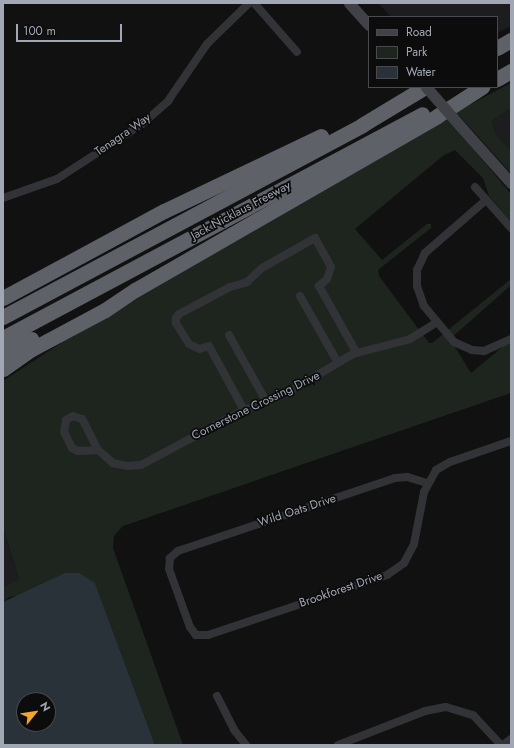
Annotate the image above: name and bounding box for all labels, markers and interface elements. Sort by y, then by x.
scale bar [18,16,124,42]
legend [368,16,498,88]
text: 100 m [23,22,56,40]
text: Road [406,23,432,41]
text: Park [406,43,427,61]
text: Water [406,63,436,81]
street label: Tenagra Way [92,111,154,159]
street label: Jack Nicklaus Freeway [189,179,293,243]
street label: Cornerstone Crossing Drive [190,369,322,443]
street label: Wild Oats Drive [256,492,338,530]
street label: Brookforest Drive [297,569,385,611]
north arrow [16,692,56,732]
text: N [36,699,55,714]

